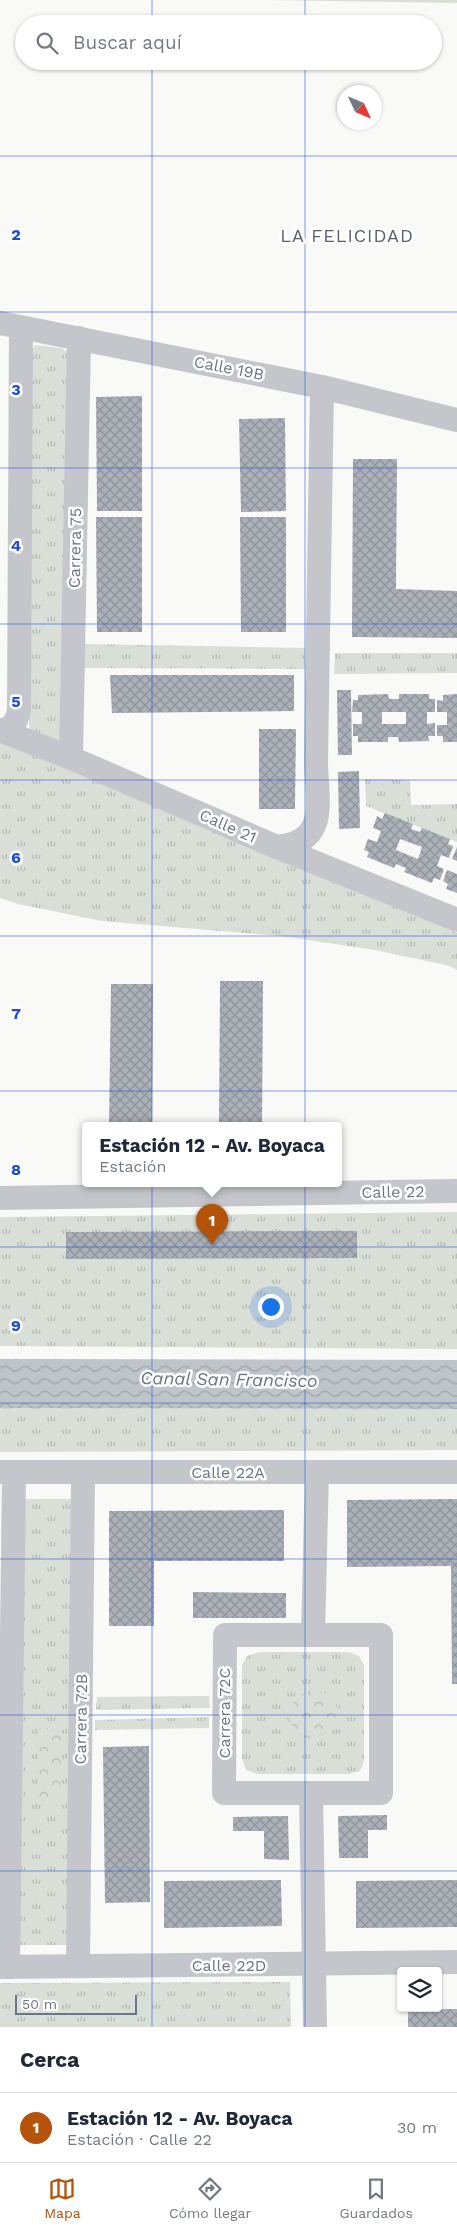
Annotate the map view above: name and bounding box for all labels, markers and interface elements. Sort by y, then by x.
search box [15,15,442,70]
icon: search [33,29,61,57]
text: Buscar aquí [73,31,182,54]
north arrow [337,85,382,130]
text: 2 [11,225,21,244]
district label: LA FELICIDAD [280,225,414,246]
street label: Calle 19B [192,352,266,384]
text: 3 [11,380,21,399]
street label: Carrera 75 [65,508,85,588]
text: 4 [11,536,21,555]
text: 5 [11,692,21,711]
street label: Calle 21 [197,805,259,847]
text: 6 [11,848,21,867]
text: 7 [11,1004,21,1023]
popup [82,1122,342,1187]
text: Estación 12 - Av. Boyaca [99,1134,325,1157]
text: Estación [99,1157,166,1176]
text: 8 [11,1160,21,1179]
street label: Calle 22 [361,1182,425,1202]
pin: 1 [196,1204,228,1245]
your location [258,1294,284,1320]
text: 9 [11,1316,21,1335]
water label: Canal San Francisco [140,1367,318,1391]
street label: Calle 22A [191,1463,265,1482]
street label: Carrera 72C [215,1667,234,1759]
street label: Carrera 72B [71,1674,91,1764]
street label: Calle 22D [192,1956,266,1975]
map controls [397,1967,442,2012]
button: layers [397,1967,442,2012]
scale bar [15,1992,138,2015]
text: 50 m [22,1996,57,2012]
text: Cerca [20,2047,79,2072]
text: Estación 12 - Av. Boyaca [67,2107,293,2130]
text: 1 [33,2118,39,2137]
text: 30 m [397,2118,437,2137]
text: Estación · Calle 22 [67,2130,212,2149]
tab: Mapa [44,2175,81,2221]
tab: Cómo llegar [169,2175,251,2221]
tab: Guardados [339,2175,413,2221]

